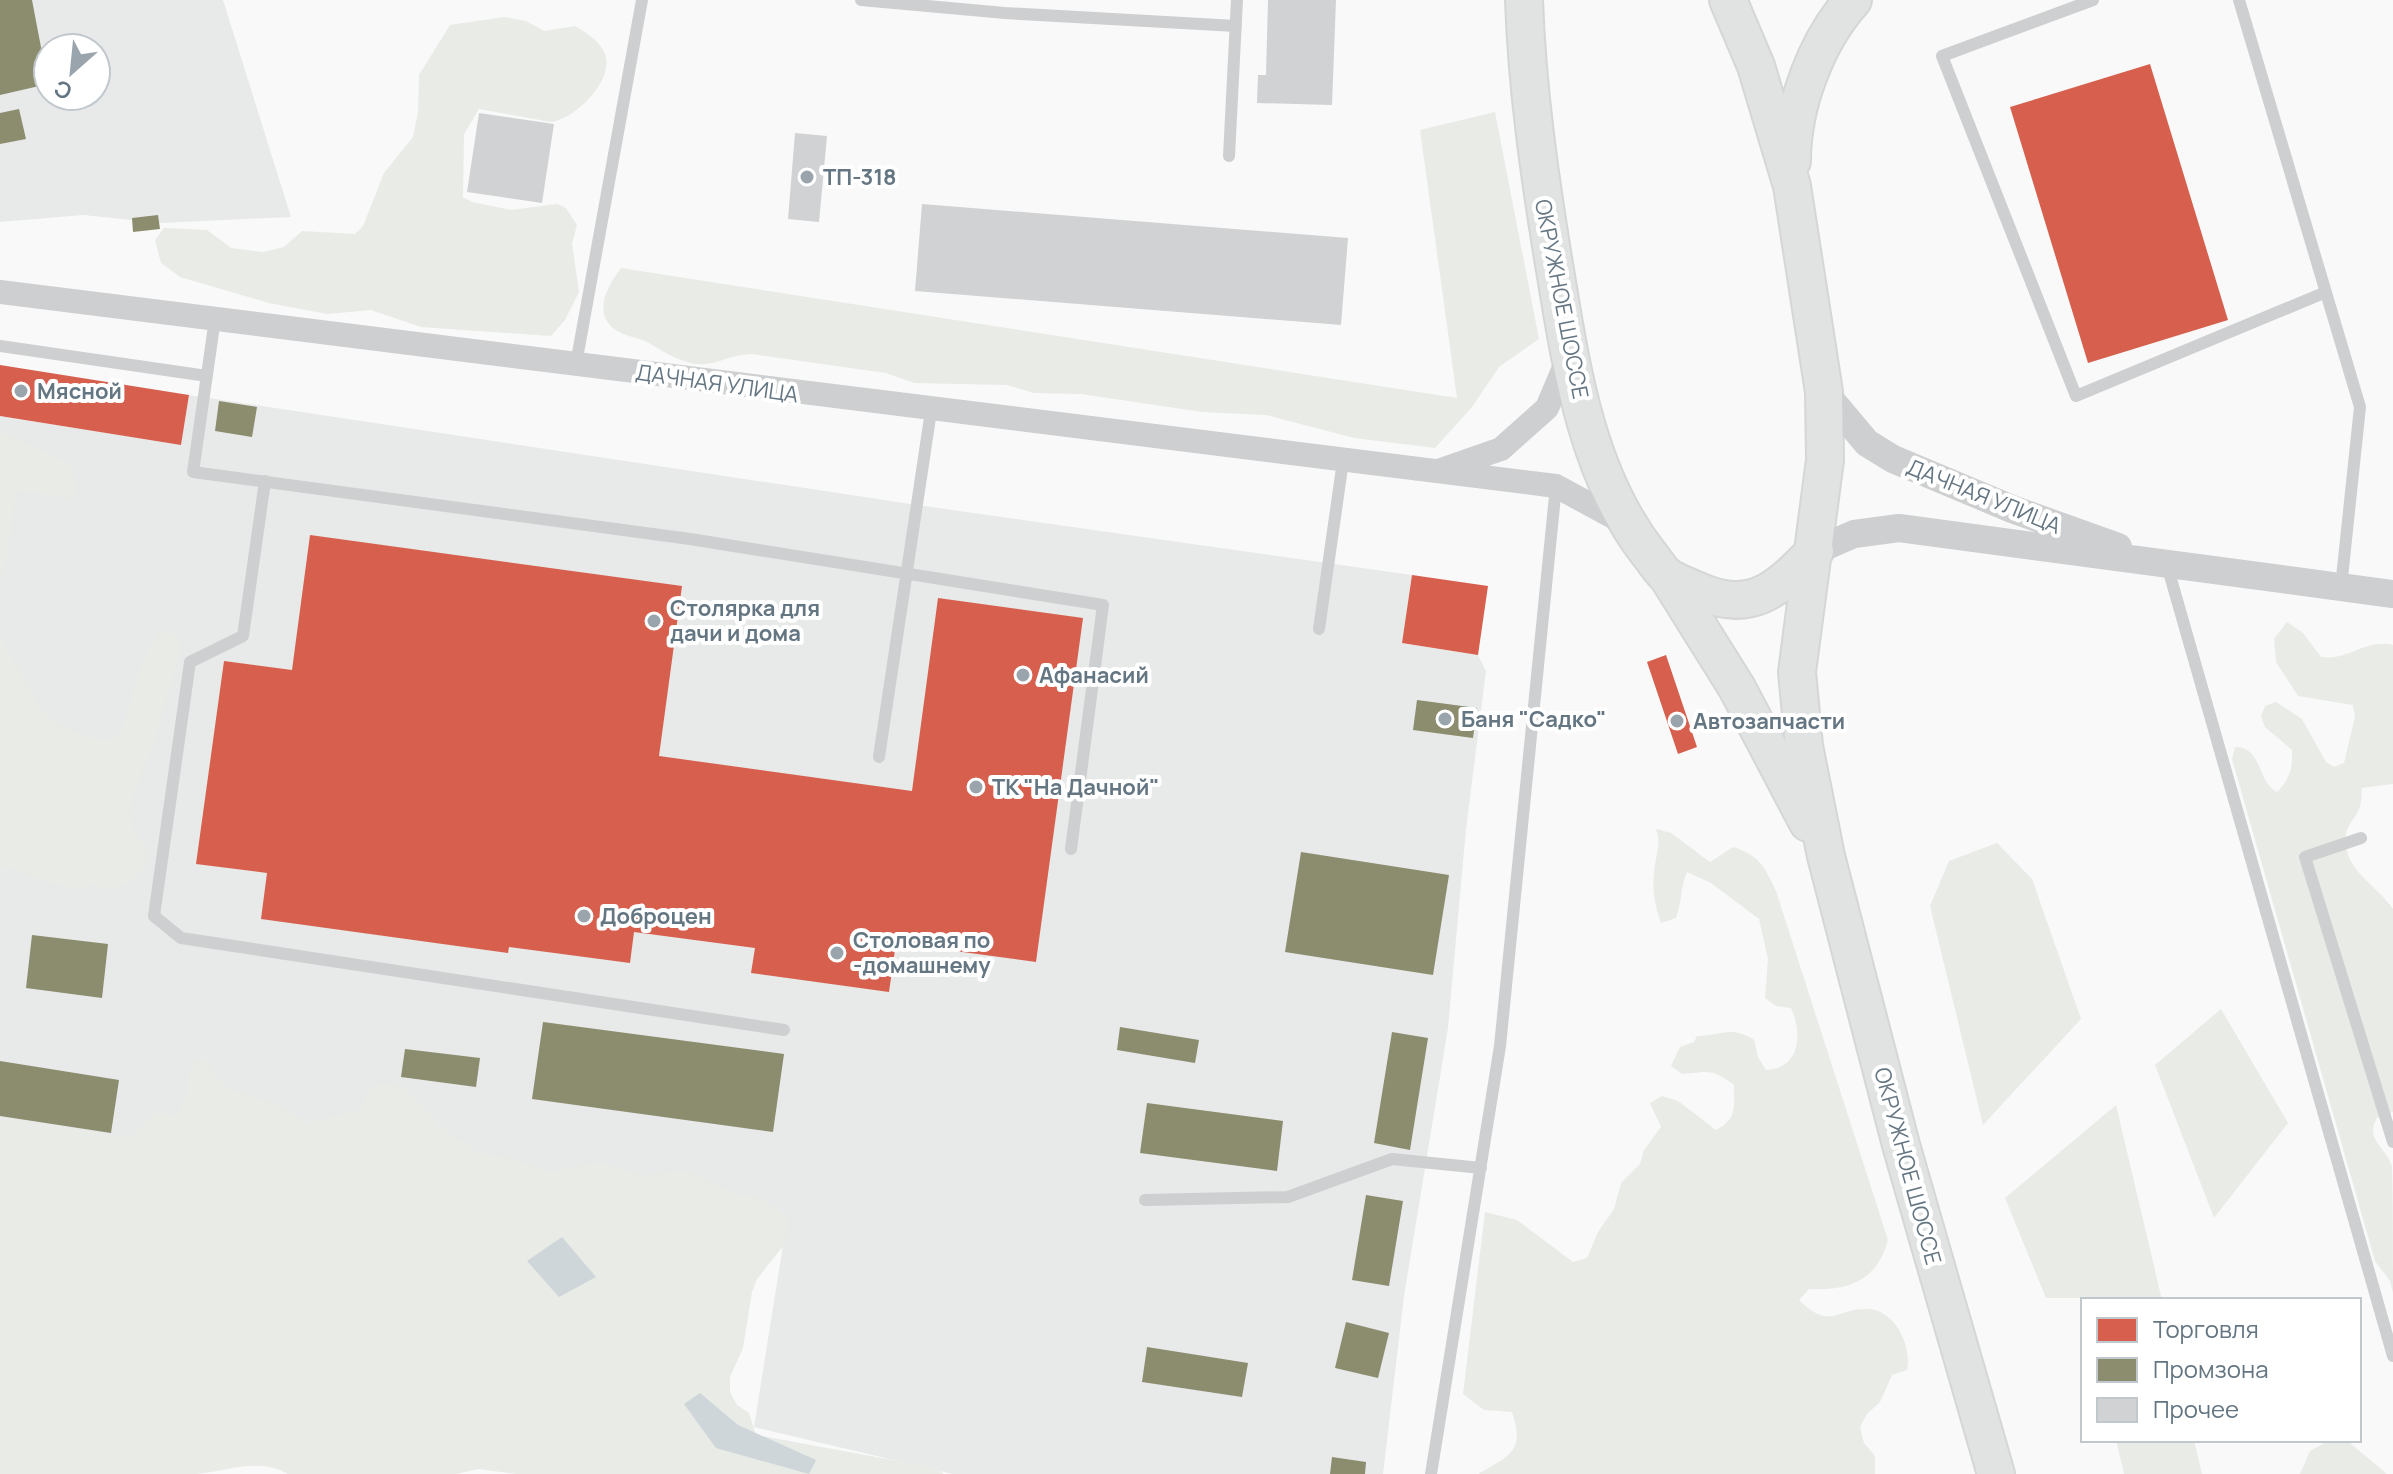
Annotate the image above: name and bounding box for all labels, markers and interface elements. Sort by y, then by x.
north arrow [32,32,112,112]
text: С [49,73,77,107]
place label: ТП-318 [823,162,897,192]
marker: ТП-318 [798,168,816,186]
street label: ОКРУЖНОЕ ШОССЕ [1528,197,1596,401]
street label: ДАЧНАЯ УЛИЦА [634,357,800,409]
place label: Мясной [37,376,122,406]
marker: Мясной [12,382,30,400]
street label: ДАЧНАЯ УЛИЦА [1902,451,2066,541]
place label: Столярка для дачи и дома [670,593,820,648]
marker: Столярка для дачи и дома [645,612,663,630]
place label: Афанасий [1039,660,1149,690]
marker: Афанасий [1014,666,1032,684]
place label: Баня "Садко" [1461,704,1607,734]
place label: Автозапчасти [1693,706,1845,736]
marker: Баня "Садко" [1436,710,1454,728]
marker: Автозапчасти [1668,712,1686,730]
place label: ТК "На Дачной" [992,772,1160,802]
marker: ТК "На Дачной" [967,778,985,796]
place label: Доброцен [600,901,712,931]
marker: Доброцен [575,907,593,925]
place label: Столовая по -домашнему [853,925,991,980]
marker: Столовая по -домашнему [828,944,846,962]
street label: ОКРУЖНОЕ ШОССЕ [1867,1064,1949,1268]
legend [2081,1298,2361,1442]
text: Торговля [2153,1312,2259,1345]
text: Промзона [2153,1352,2268,1385]
text: Прочее [2153,1392,2239,1425]

